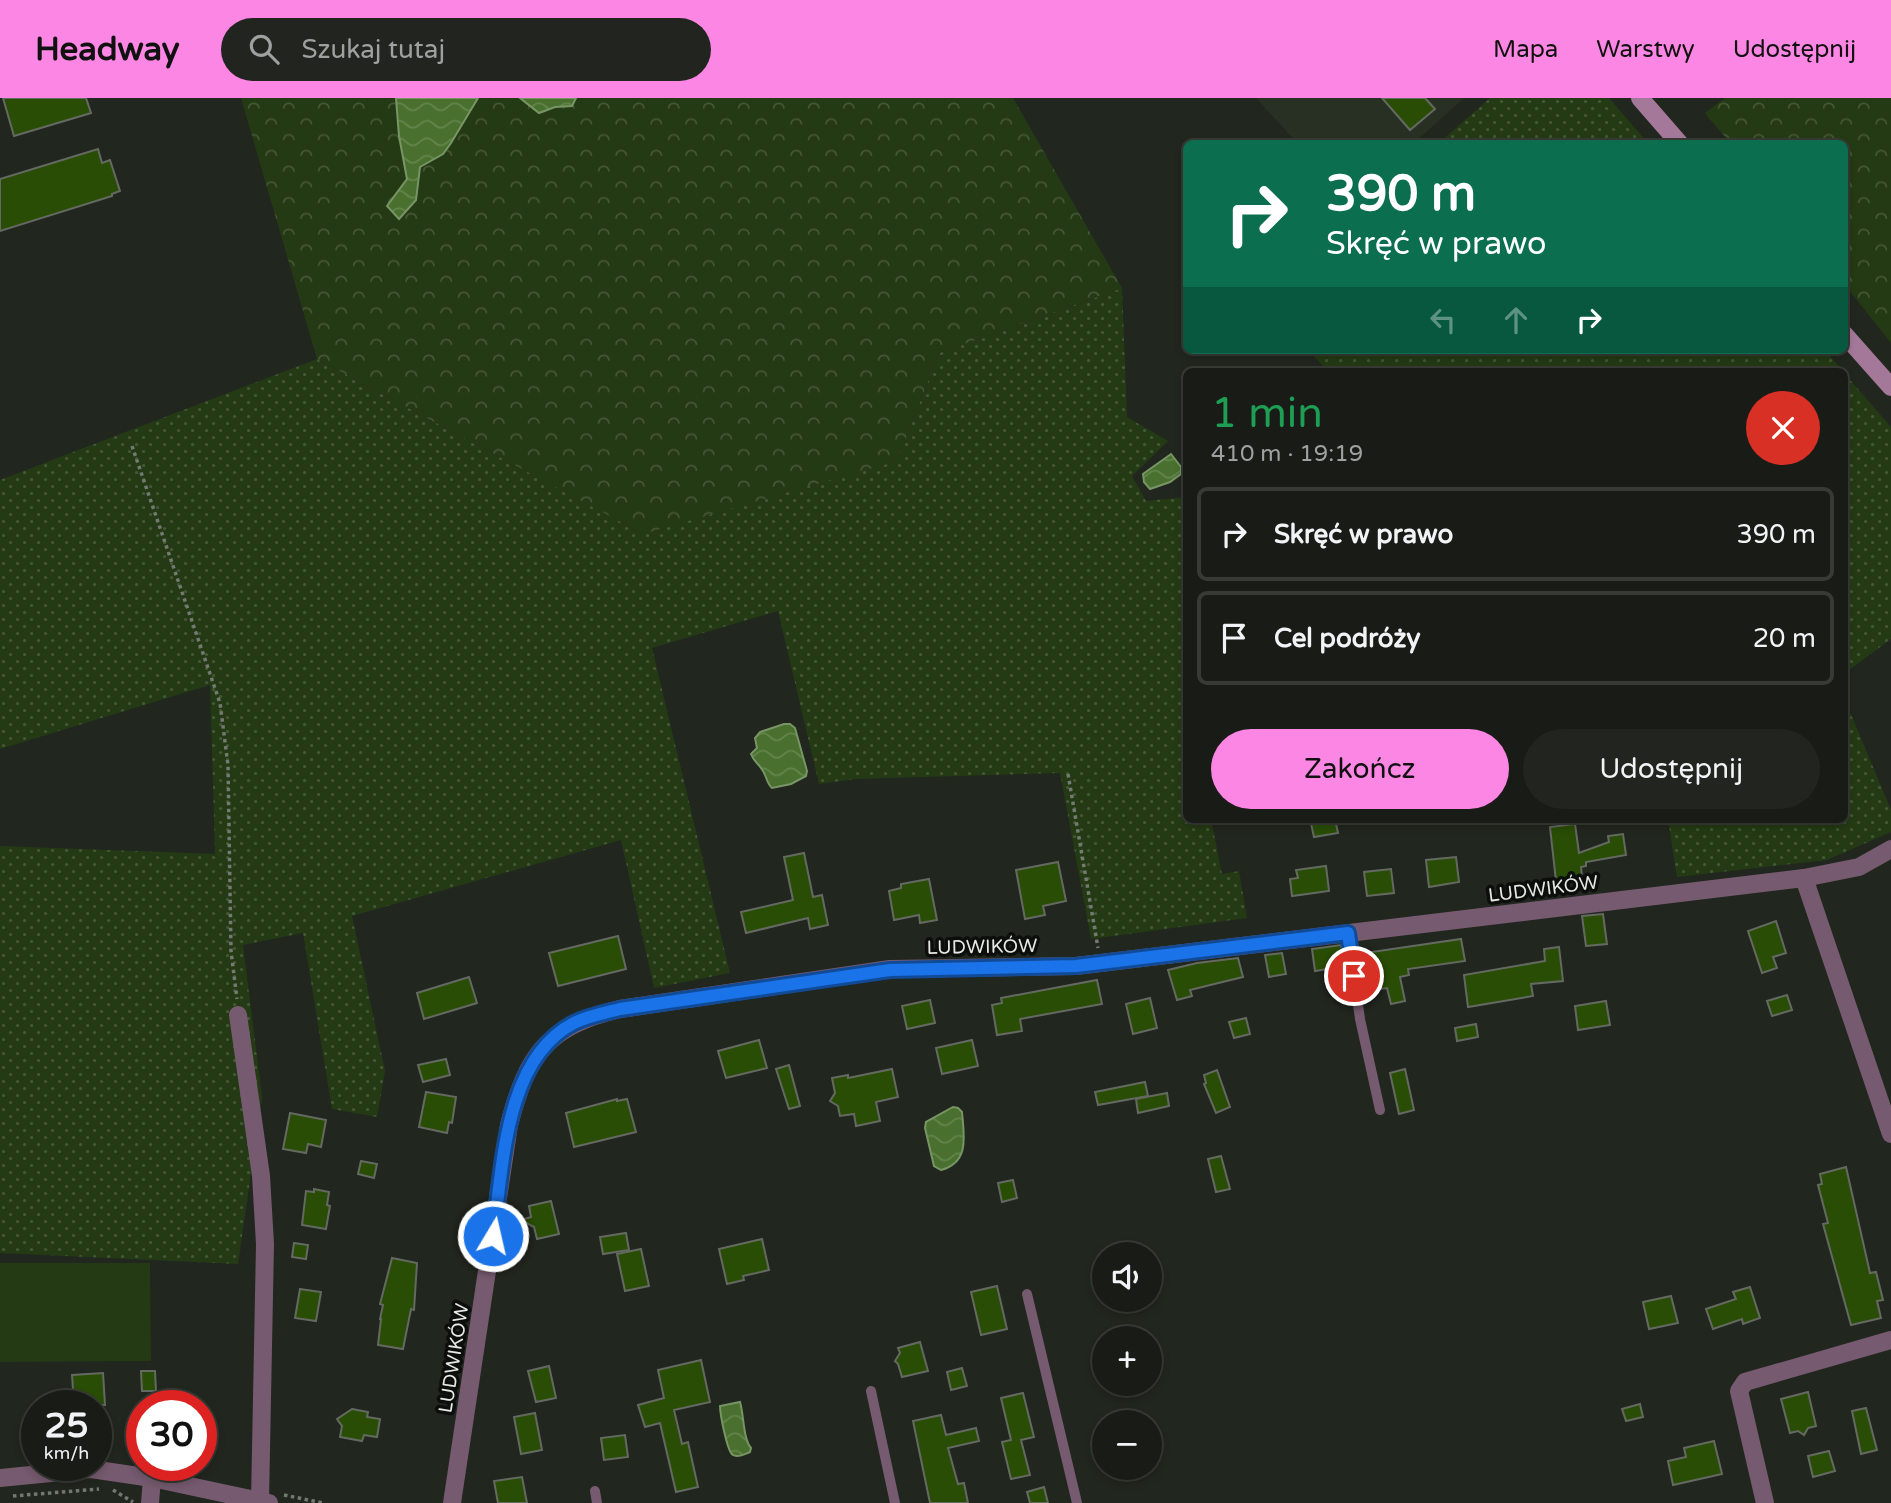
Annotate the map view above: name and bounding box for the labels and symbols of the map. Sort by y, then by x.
street label: LUDWIKÓW [1487,870,1599,907]
street label: LUDWIKÓW [926,934,1038,959]
pin [1324,946,1384,1006]
position arrow [456,1199,530,1273]
street label: LUDWIKÓW [433,1302,474,1415]
speed limit sign: 30 [126,1390,217,1481]

